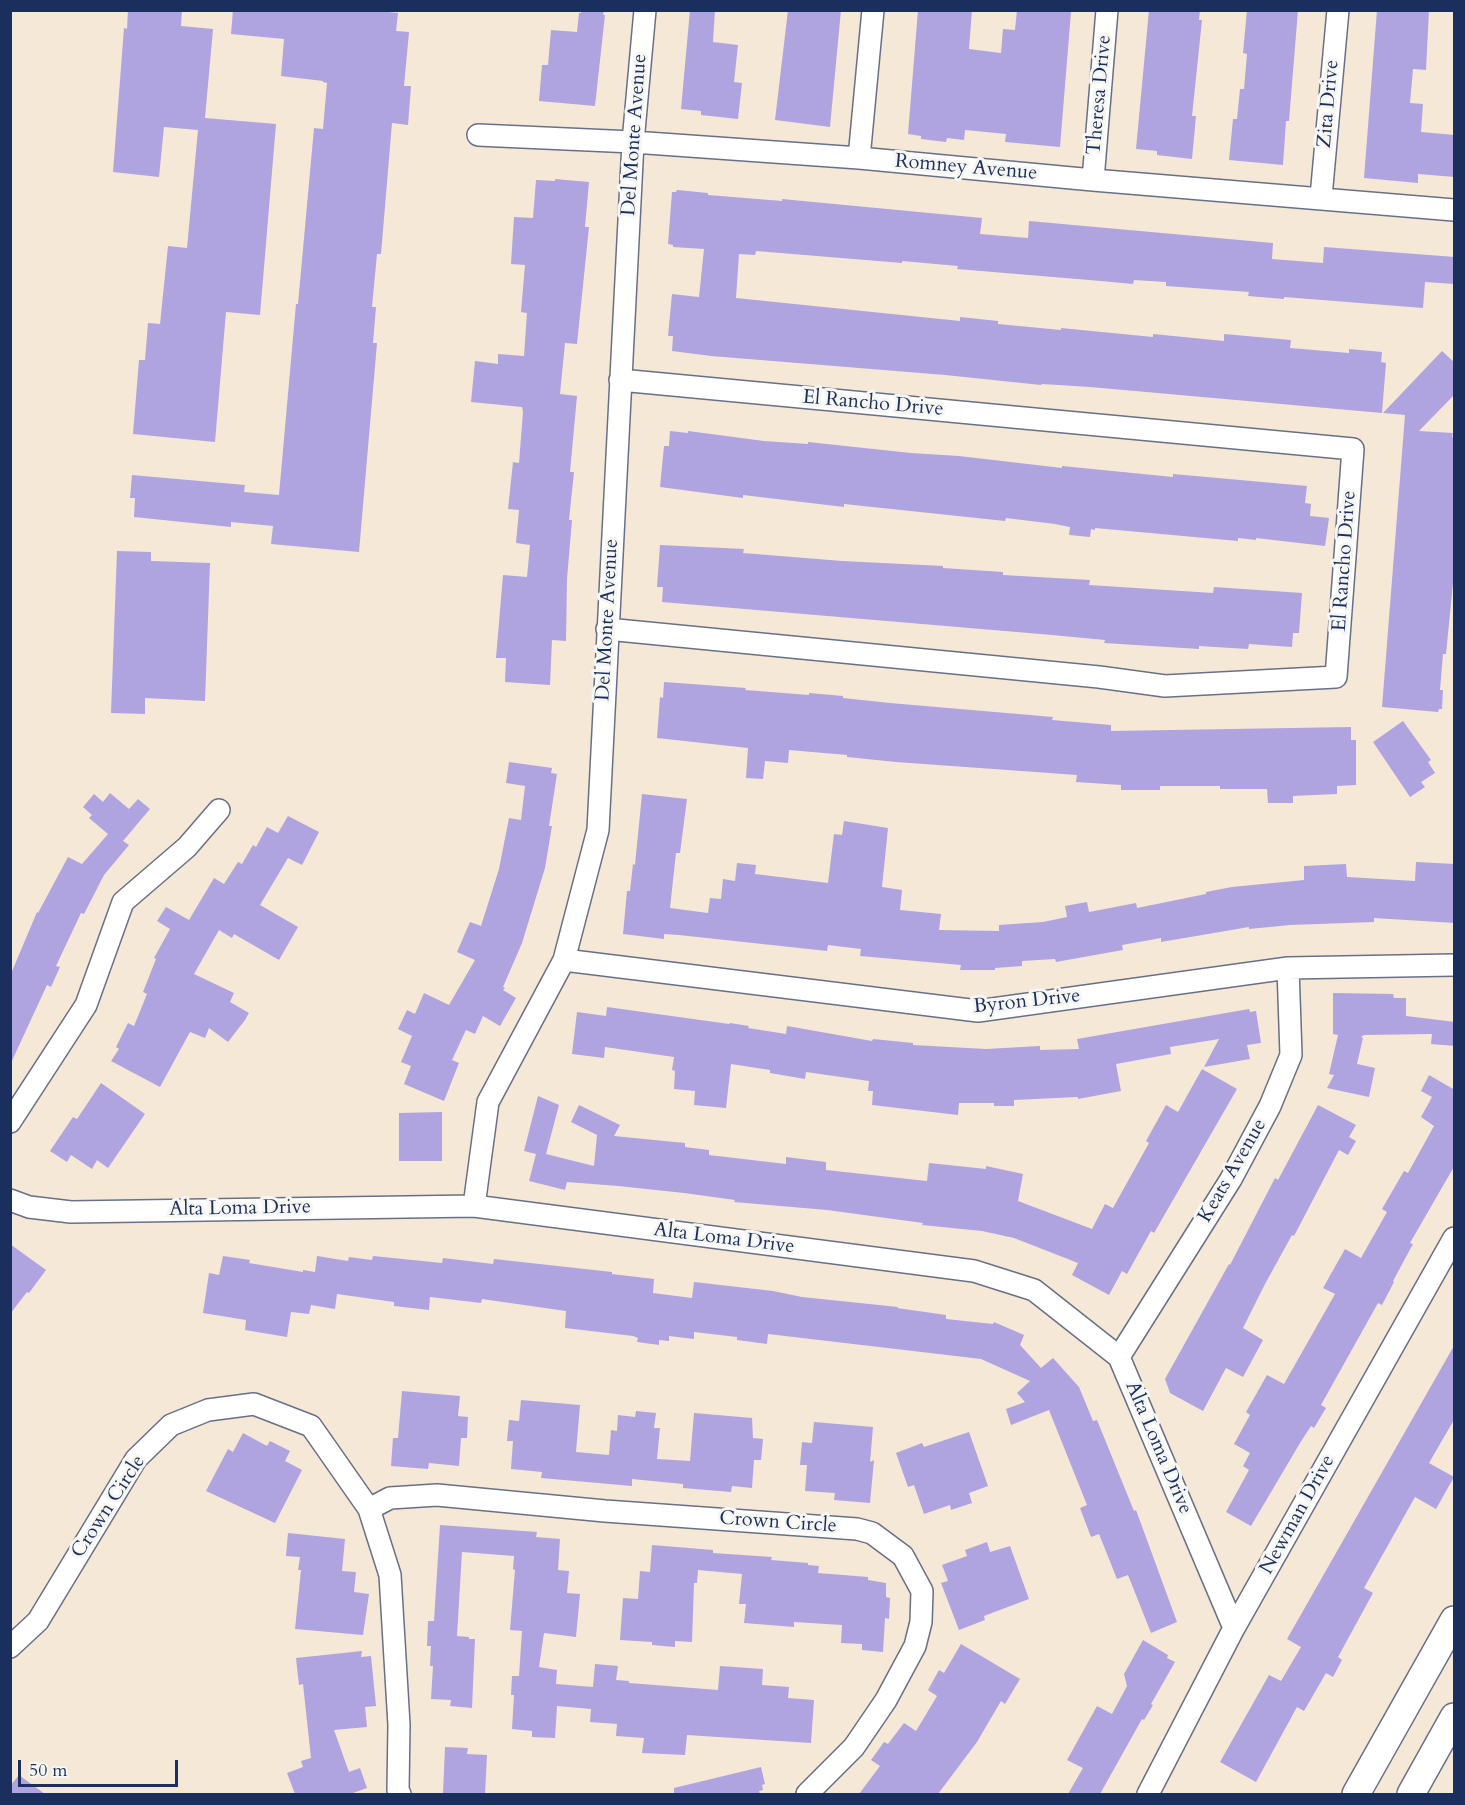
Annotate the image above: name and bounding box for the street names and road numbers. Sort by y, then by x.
street label: Theresa Drive [1083,34,1117,156]
street label: Del Monte Avenue [617,53,653,217]
street label: Zita Drive [1313,59,1345,149]
street label: Romney Avenue [894,150,1038,186]
street label: El Rancho Drive [802,386,944,422]
street label: El Rancho Drive [1328,490,1362,632]
street label: Del Monte Avenue [592,538,624,702]
street label: Byron Drive [972,984,1082,1020]
street label: Keats Avenue [1194,1115,1272,1227]
street label: Alta Loma Drive [169,1196,311,1222]
street label: Alta Loma Drive [652,1218,796,1260]
street label: Alta Loma Drive [1119,1378,1197,1518]
street label: Crown Circle [67,1451,151,1563]
street label: Newman Drive [1255,1451,1341,1579]
street label: Crown Circle [718,1507,838,1539]

